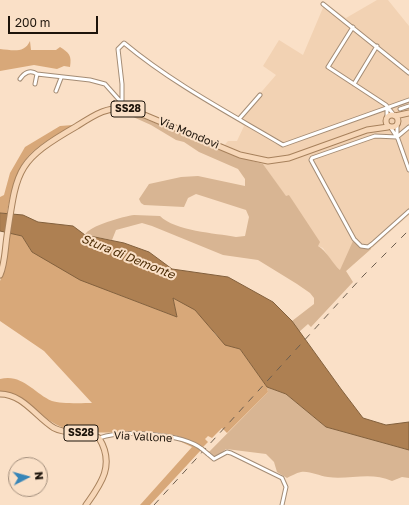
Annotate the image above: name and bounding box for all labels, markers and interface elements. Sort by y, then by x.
scale bar [10,8,100,34]
text: 200 m [15,15,50,30]
road number: SS28 [111,101,145,117]
street label: Via Mondovì [157,114,221,152]
water label: Stura di Demonte [79,232,177,282]
road number: SS28 [64,425,98,441]
street label: Via Vallone [113,429,173,445]
north arrow [8,457,48,497]
text: N [33,471,46,481]

